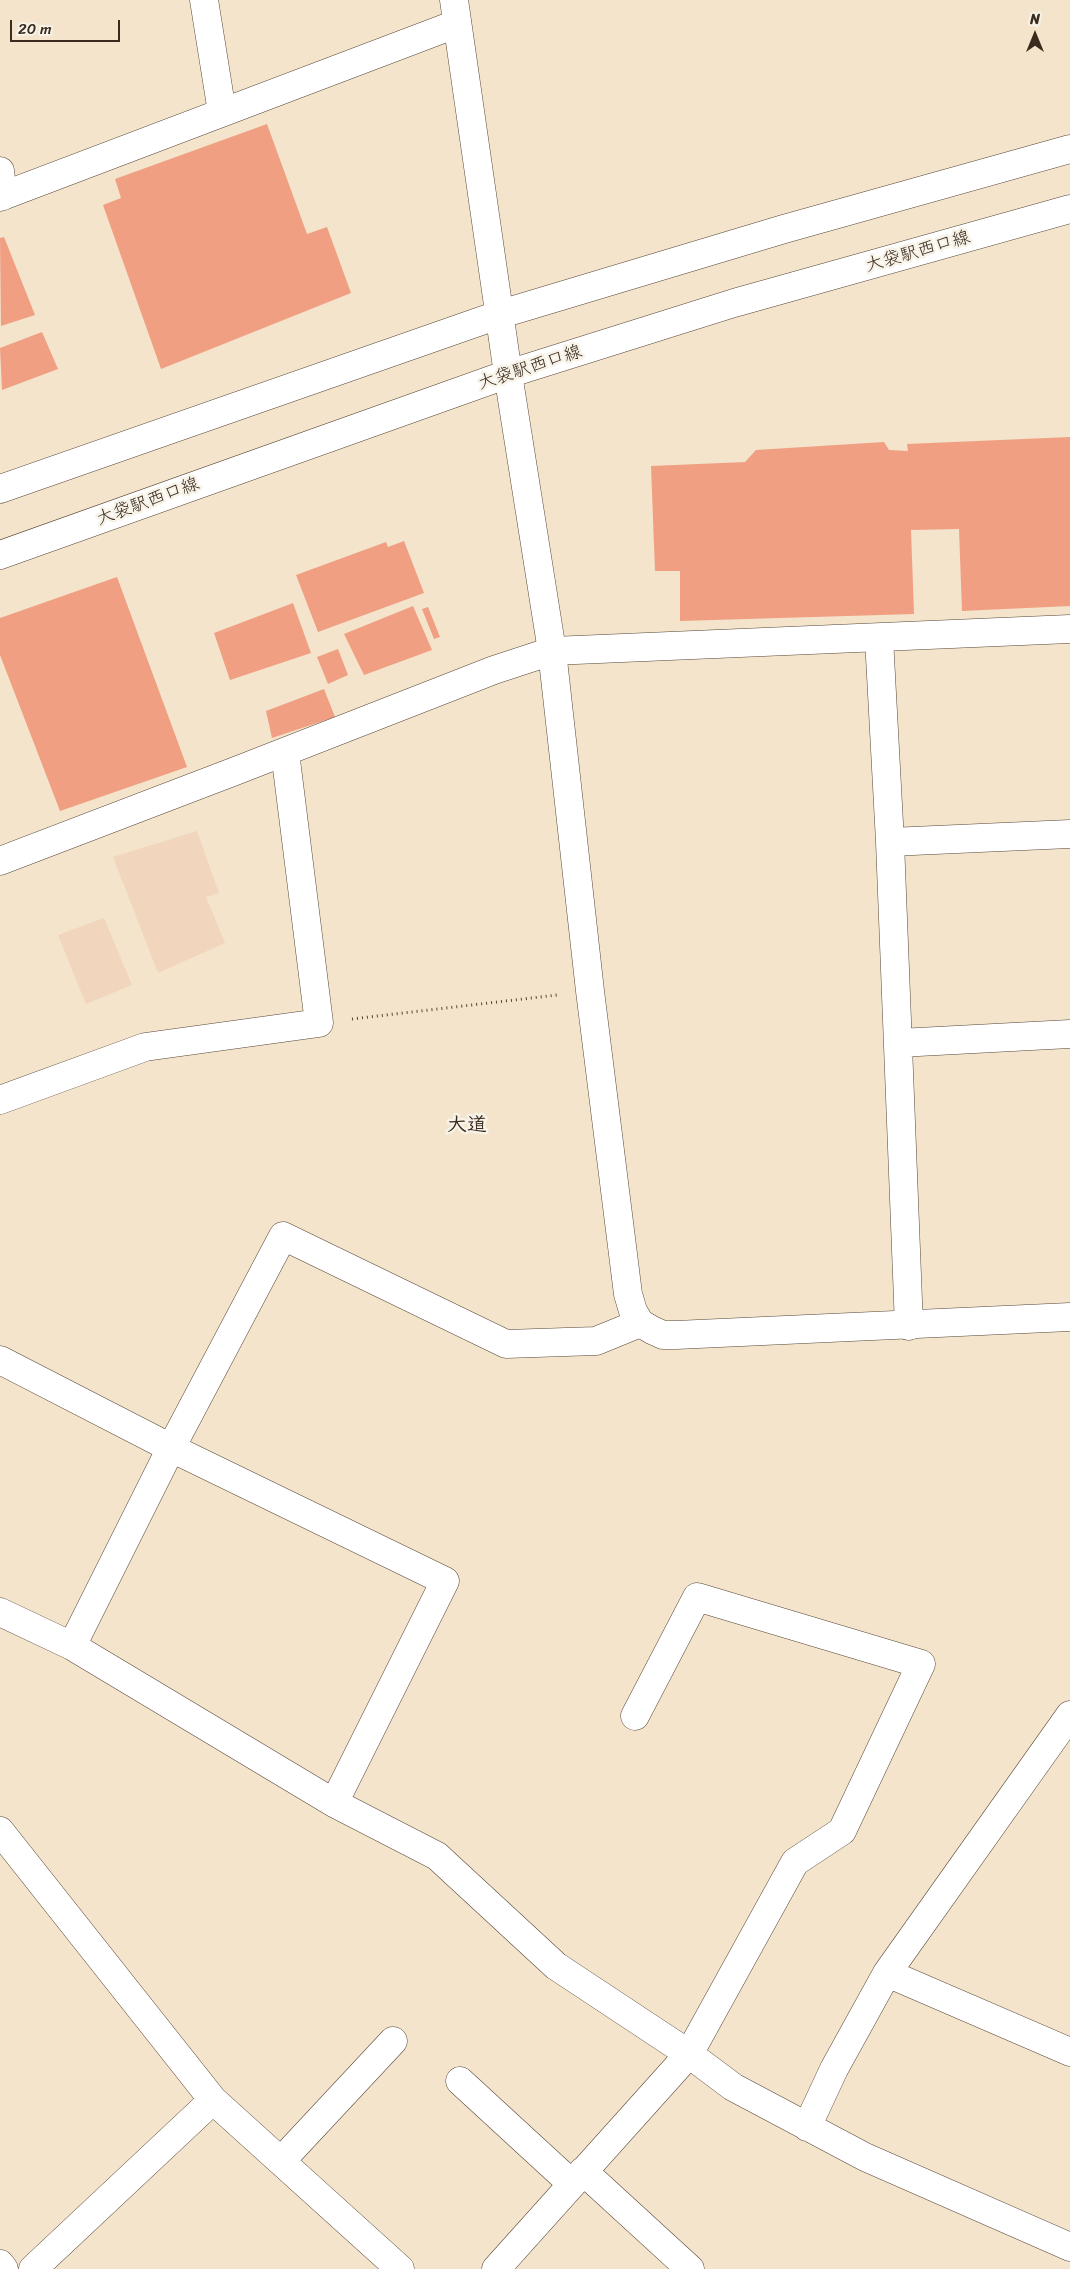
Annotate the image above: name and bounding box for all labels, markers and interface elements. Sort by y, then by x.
text: N [1030,7,1040,32]
scale bar [12,10,122,42]
north arrow [1010,10,1060,60]
text: 20 m [18,16,52,42]
street label: 大袋駅西口線 [863,227,973,277]
street label: 大袋駅西口線 [475,341,585,395]
street label: 大袋駅西口線 [94,473,202,531]
district label: 大道 [447,1114,487,1138]

